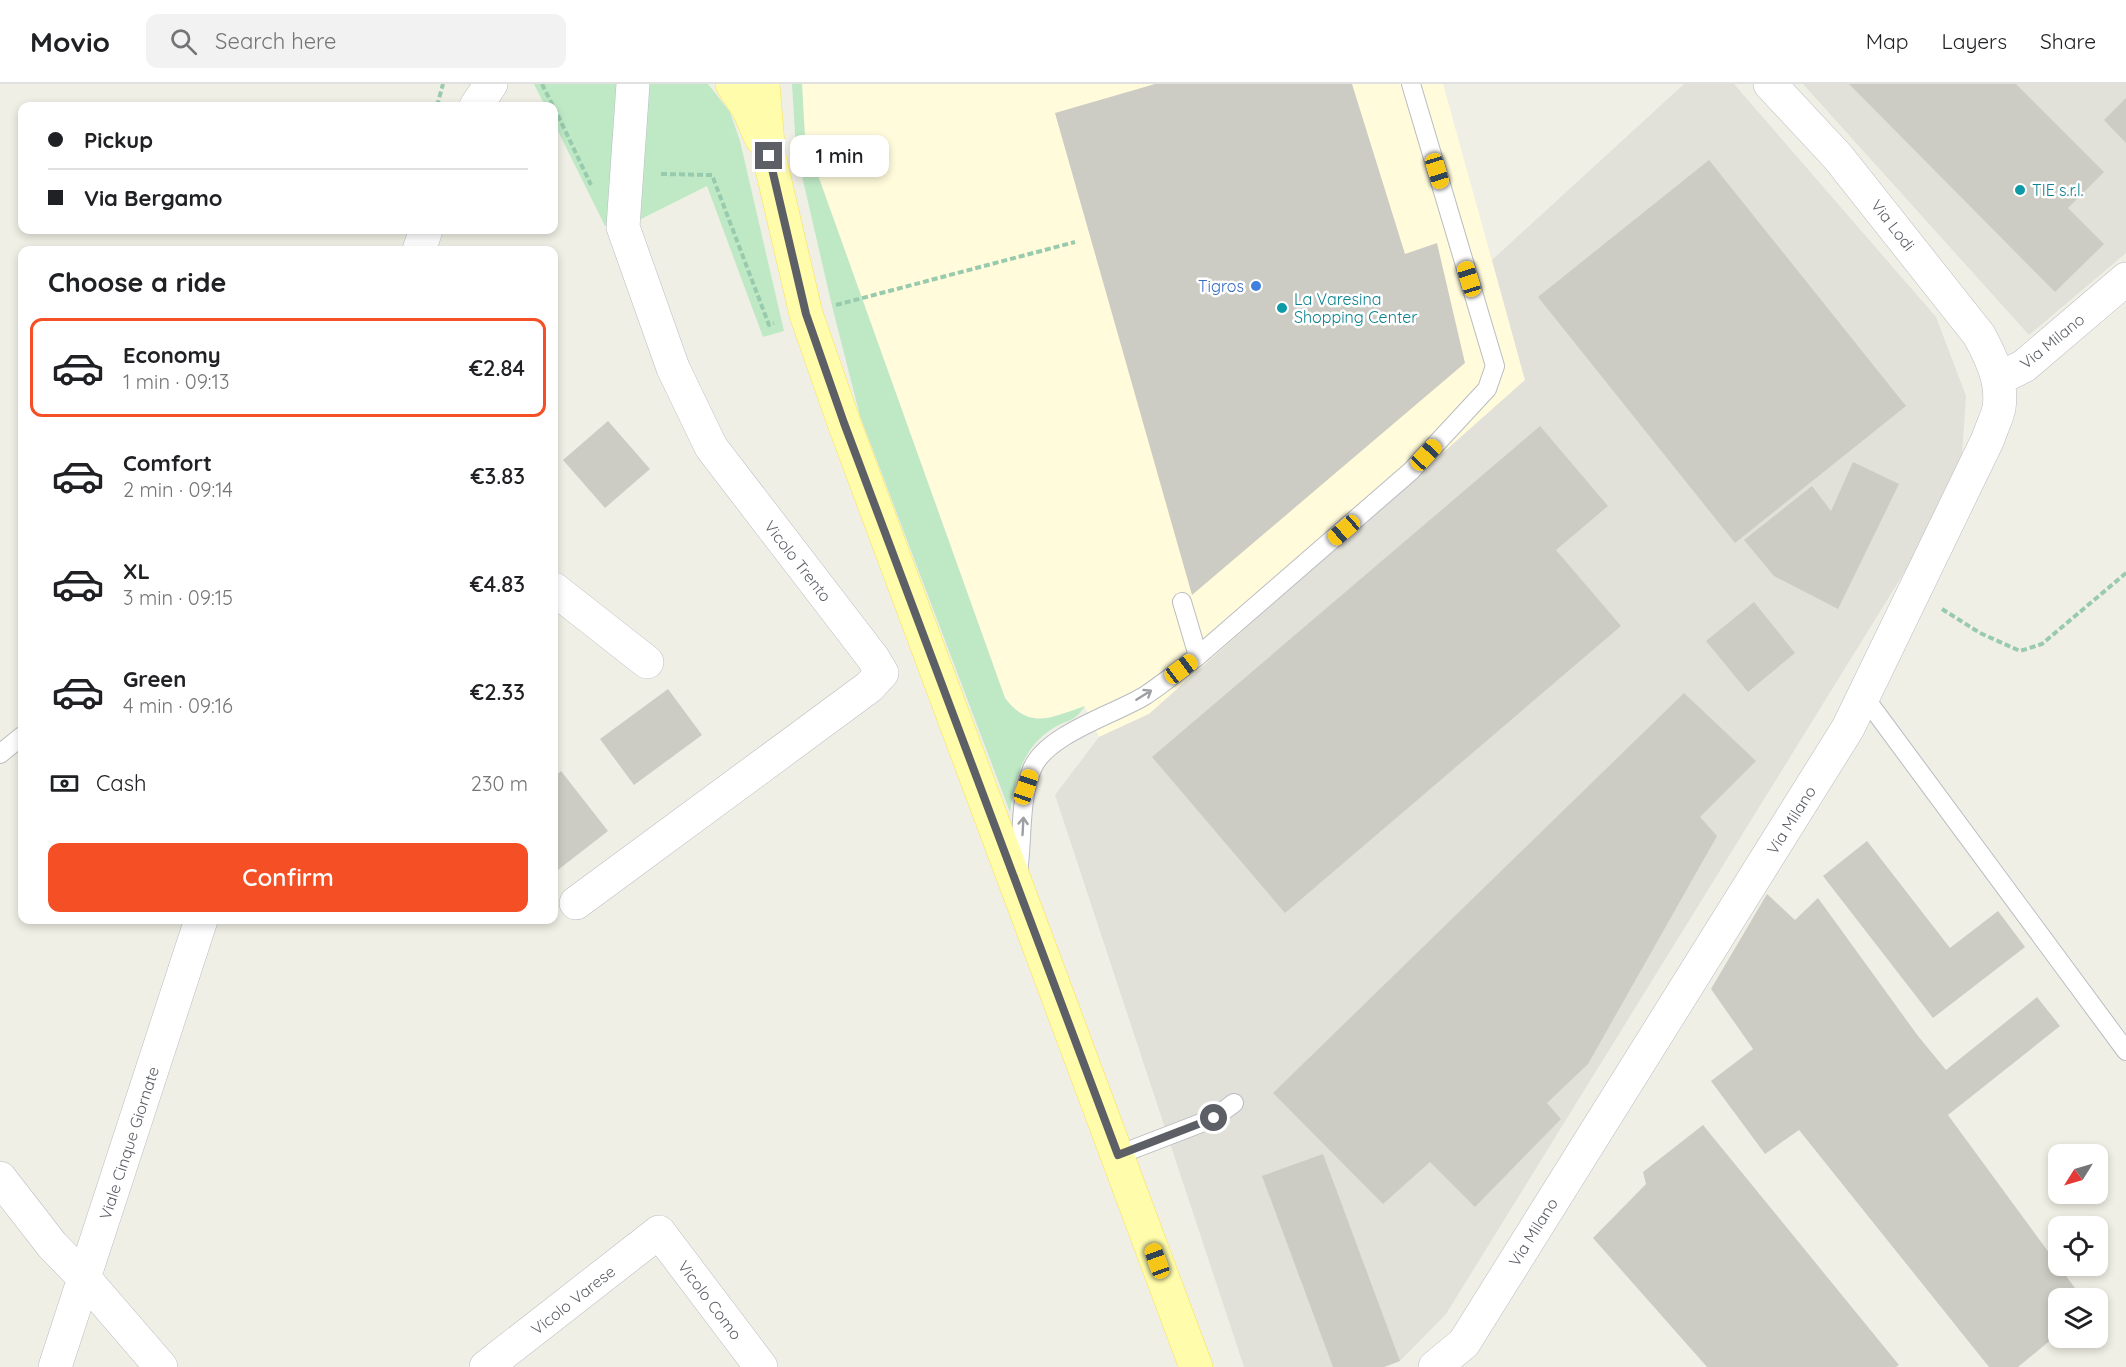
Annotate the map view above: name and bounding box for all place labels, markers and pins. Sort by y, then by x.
place label: TIE s.r.l. [2032,180,2084,200]
marker: TIE s.r.l. [2013,183,2027,197]
place label: Tigros [1198,276,1244,296]
marker: Tigros [1249,279,1263,293]
place label: La Varesina Shopping Center [1294,289,1417,327]
marker: La Varesina Shopping Center [1275,301,1289,315]

